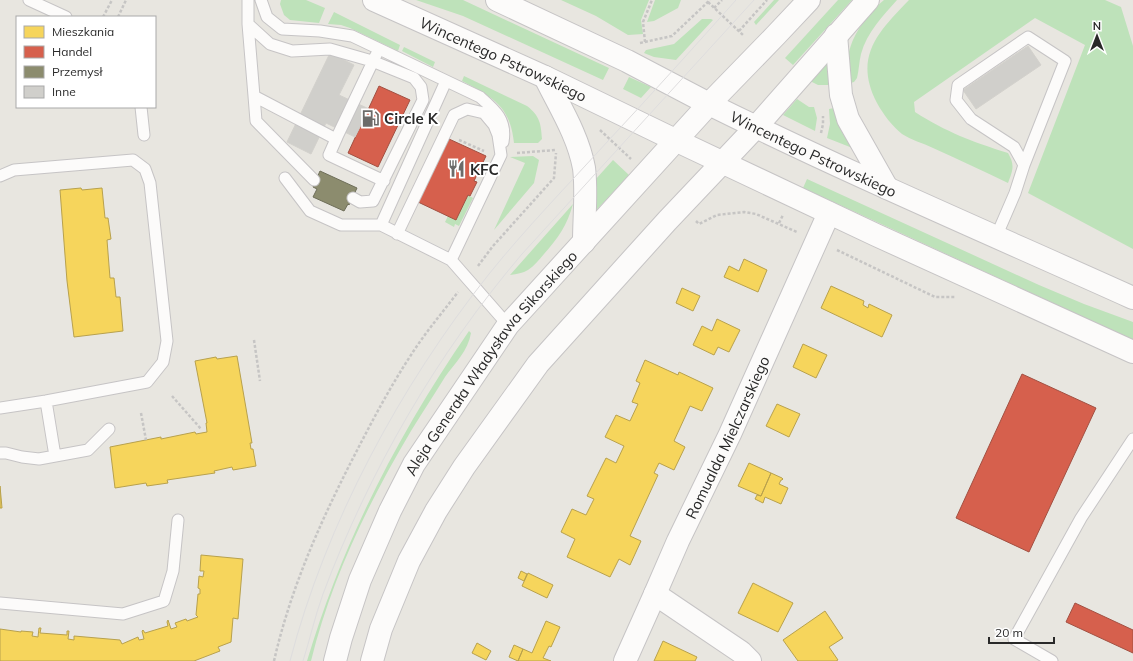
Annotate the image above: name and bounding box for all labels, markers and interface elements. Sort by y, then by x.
street label: Wincentego Pstrowskiego [417,12,590,105]
legend [16,16,156,108]
north arrow [1077,16,1117,56]
text: N [1093,19,1101,33]
text: Mieszkania [52,24,114,39]
text: Handel [52,44,92,59]
text: Przemysł [52,64,103,79]
text: Inne [52,84,76,99]
street label: Wincentego Pstrowskiego [727,106,900,201]
fuel station icon: Circle K [361,108,381,128]
place label: Circle K [384,109,439,128]
restaurant icon: KFC [447,159,467,179]
place label: KFC [470,160,499,179]
street label: Aleja Generała Władysława Sikorskiego [400,246,581,479]
street label: Romualda Mielczarskiego [681,353,773,522]
scale bar [989,619,1054,645]
text: 20 m [995,625,1023,640]

